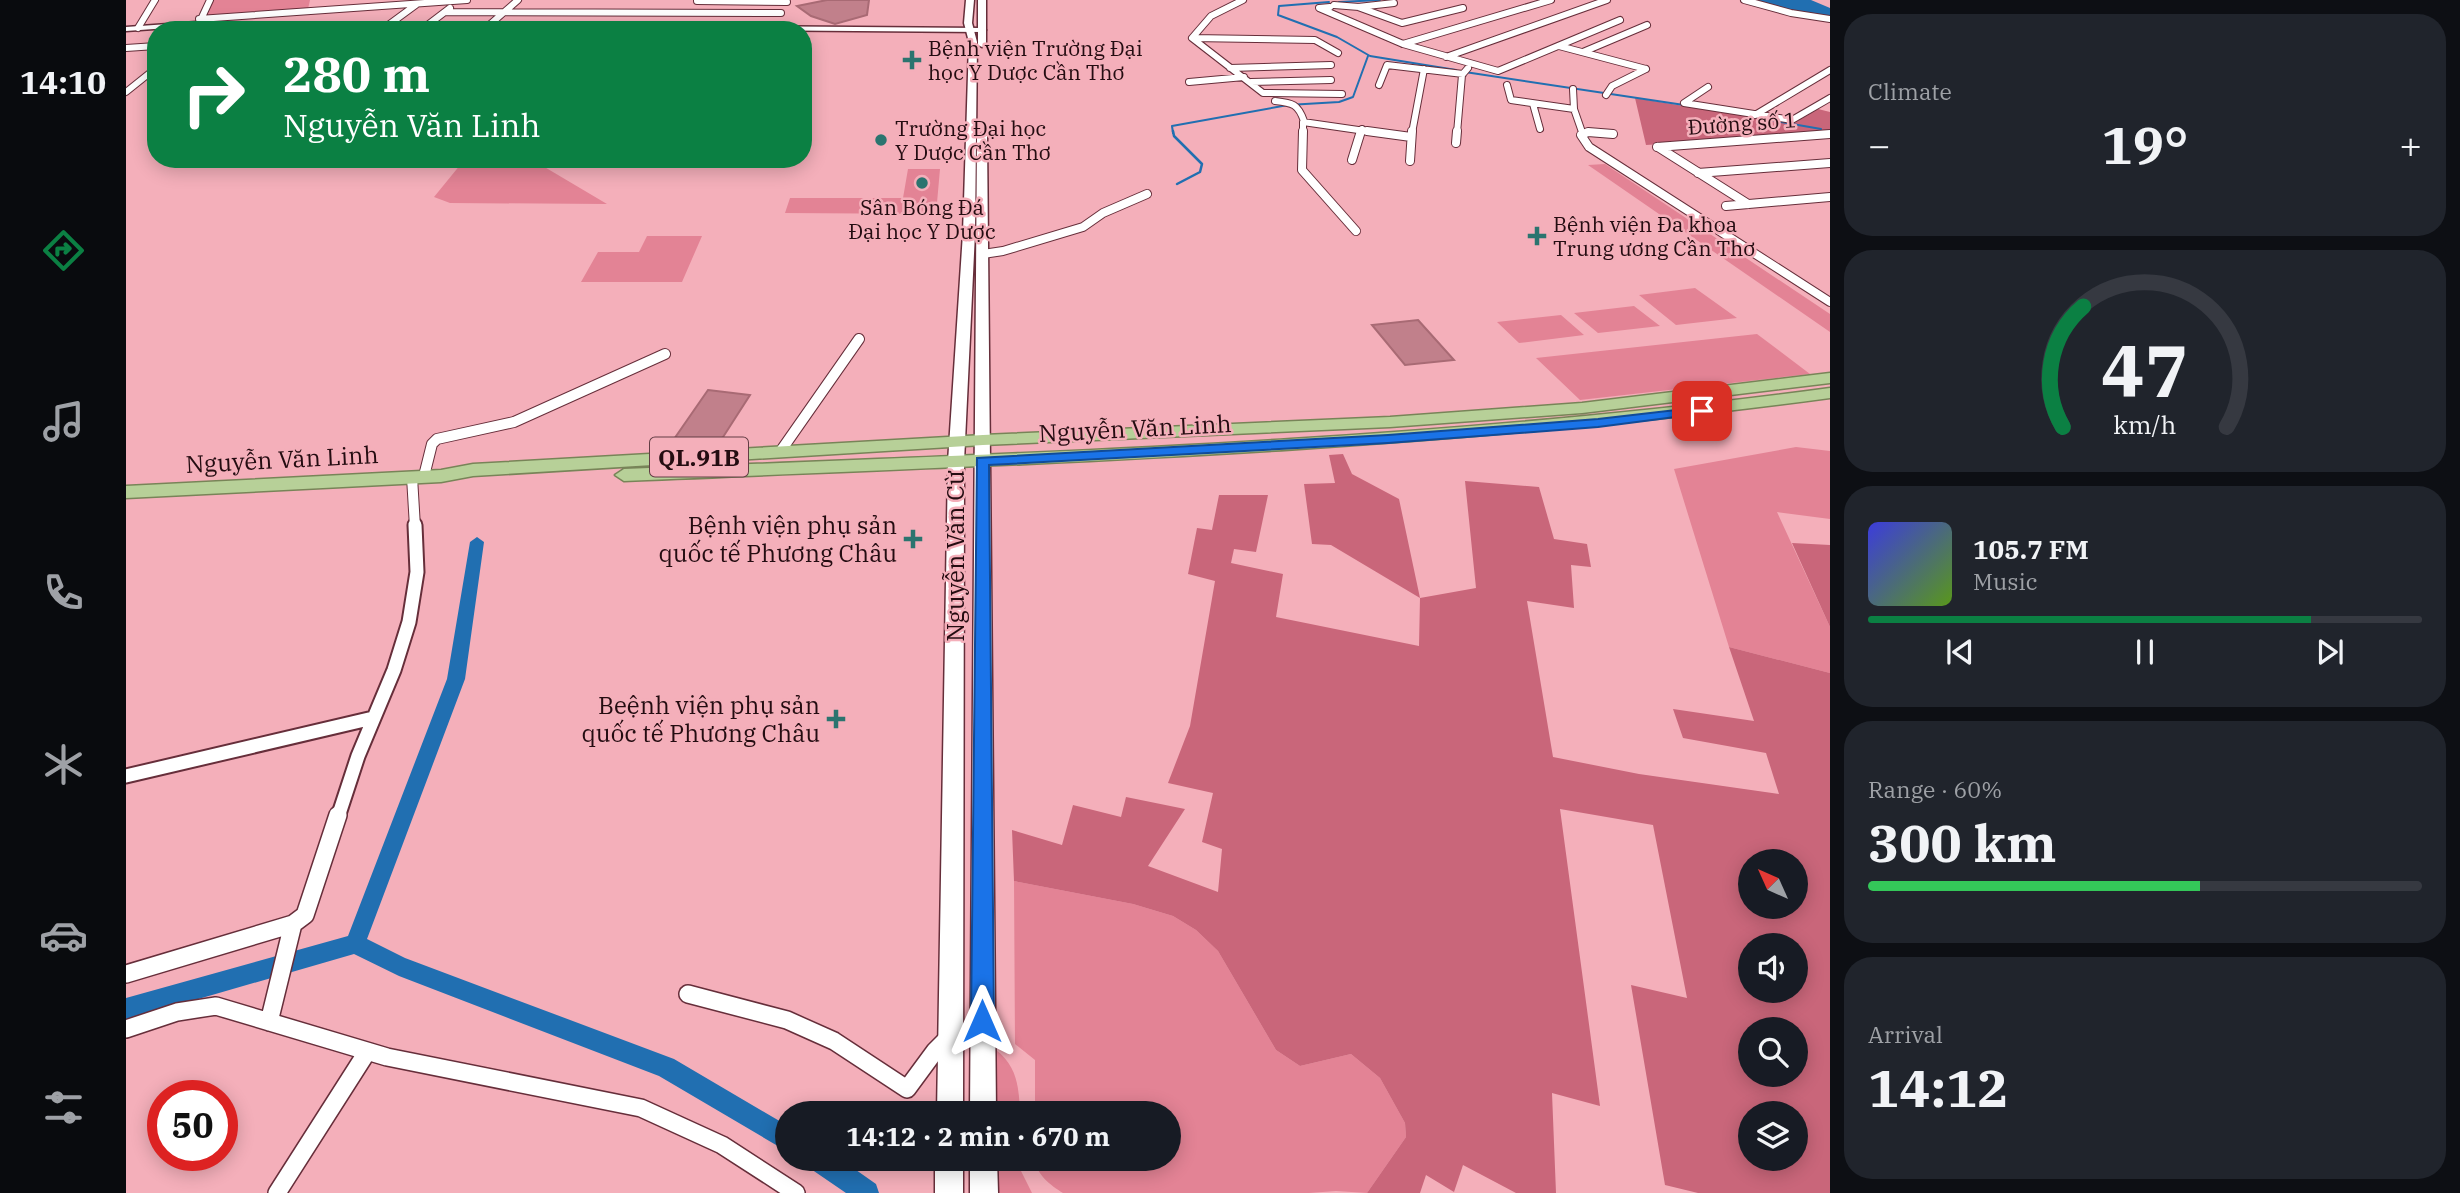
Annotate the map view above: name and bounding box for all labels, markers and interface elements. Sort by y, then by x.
place label: Bệnh viện Trường Đại học Y Dược Cần Thơ [928,34,1143,86]
text: 280 m [283,42,430,105]
icon: right [168,49,259,140]
marker: Bệnh viện Trường Đại học Y Dược Cần Thơ [902,50,922,70]
text: 14:10 [20,61,106,103]
text: Climate [1868,76,1952,106]
text: Nguyễn Văn Linh [283,104,540,146]
street label: Đường số 1 [1687,105,1797,141]
text: 19° [2102,111,2188,178]
place label: Trường Đại học Y Dược Cần Thơ [895,114,1051,166]
text: − [1868,120,1891,169]
text: + [2399,120,2422,169]
marker: Trường Đại học Y Dược Cần Thơ [873,132,889,148]
marker: Sân Bóng Đá Đại học Y Dược [914,175,930,191]
place label: Sân Bóng Đá Đại học Y Dược [848,193,996,245]
place label: Bệnh viện Đa khoa Trung ương Cần Thơ [1553,210,1755,262]
icon: directions [39,226,88,275]
marker: Bệnh viện Đa khoa Trung ương Cần Thơ [1527,226,1547,246]
text: 47 [2101,322,2189,417]
pin [1672,381,1732,441]
icon: arrive [1683,392,1721,430]
icon: music [39,397,88,446]
street label: Nguyễn Văn Linh [1038,407,1232,449]
text: km/h [2113,407,2177,440]
street label: Nguyễn Văn Linh [185,438,379,480]
road number: QL.91B [650,438,748,477]
street label: Nguyễn Văn Cừ [939,470,971,642]
place label: Bệnh viện phụ sản quốc tế Phương Châu [658,509,897,569]
marker: Bệnh viện phụ sản quốc tế Phương Châu [903,529,923,549]
text: 105.7 FM [1973,532,2089,566]
text: Music [1973,566,2038,596]
icon: phone [39,568,88,617]
icon: previous [1941,633,1979,671]
icon: pause [2126,633,2164,671]
icon: next [2311,633,2349,671]
place label: Beệnh viện phụ sản quốc tế Phương Châu [581,689,820,749]
marker: Beệnh viện phụ sản quốc tế Phương Châu [826,709,846,729]
icon: climate [39,740,88,789]
text: Range · 60% [1868,774,2002,804]
text: 300 km [1868,809,2057,876]
north arrow [1738,849,1808,919]
map controls [1738,849,1808,1171]
icon: car [39,911,88,960]
button: sound [1738,933,1808,1003]
position arrow [945,984,1019,1058]
button: search [1738,1017,1808,1087]
text: Arrival [1868,1019,1943,1049]
text: 14:12 [1868,1054,2009,1121]
speed limit sign: 50 [147,1080,238,1171]
icon: filters [39,1083,88,1132]
button: layers [1738,1101,1808,1171]
text: 14:12 · 2 min · 670 m [846,1119,1110,1153]

